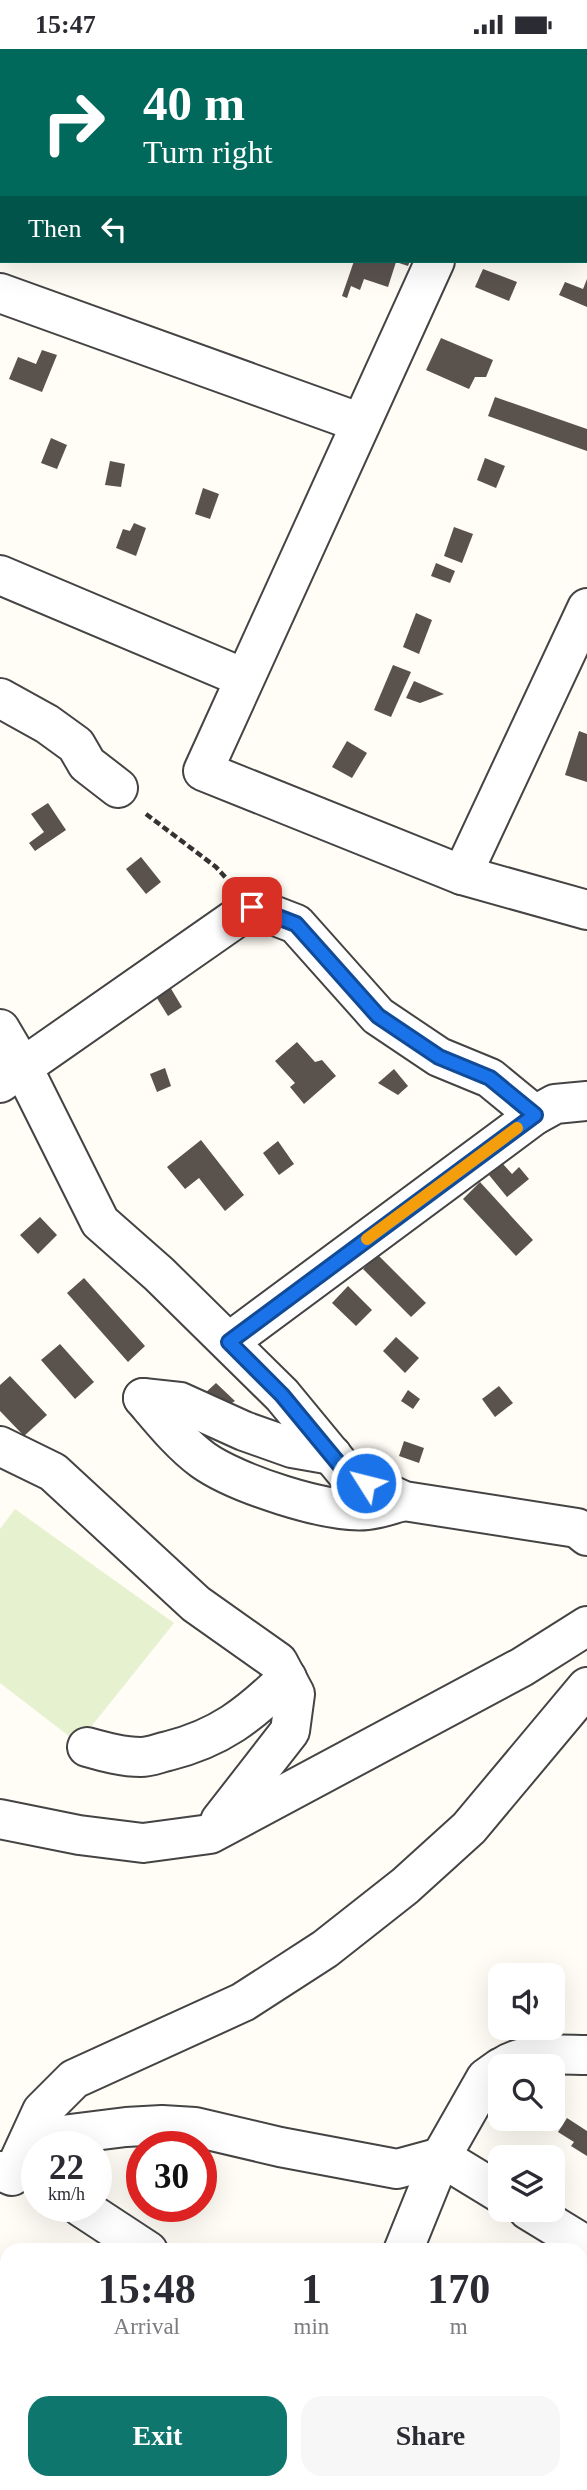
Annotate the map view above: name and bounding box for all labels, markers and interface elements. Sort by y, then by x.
text: 15:47 [35,10,96,39]
text: 40 m [143,76,245,131]
icon: right [28,77,119,168]
text: Turn right [143,134,273,170]
icon: left [95,210,133,248]
text: Then [28,214,81,243]
pin [222,877,282,937]
icon: arrive [233,888,271,926]
position arrow [329,1446,403,1520]
map controls [488,1963,565,2222]
button: sound [488,1963,565,2040]
button: search [488,2054,565,2131]
speed limit sign: 30 [126,2131,217,2222]
button: layers [488,2145,565,2222]
text: 22 [49,2148,84,2187]
text: km/h [48,2184,85,2204]
text: 15:48 [98,2266,196,2312]
text: 1 [301,2266,322,2312]
text: 170 [427,2266,490,2312]
text: Arrival [114,2314,180,2339]
text: min [294,2314,329,2339]
text: m [450,2314,468,2339]
button: Exit [28,2396,287,2476]
button: Share [301,2396,560,2476]

